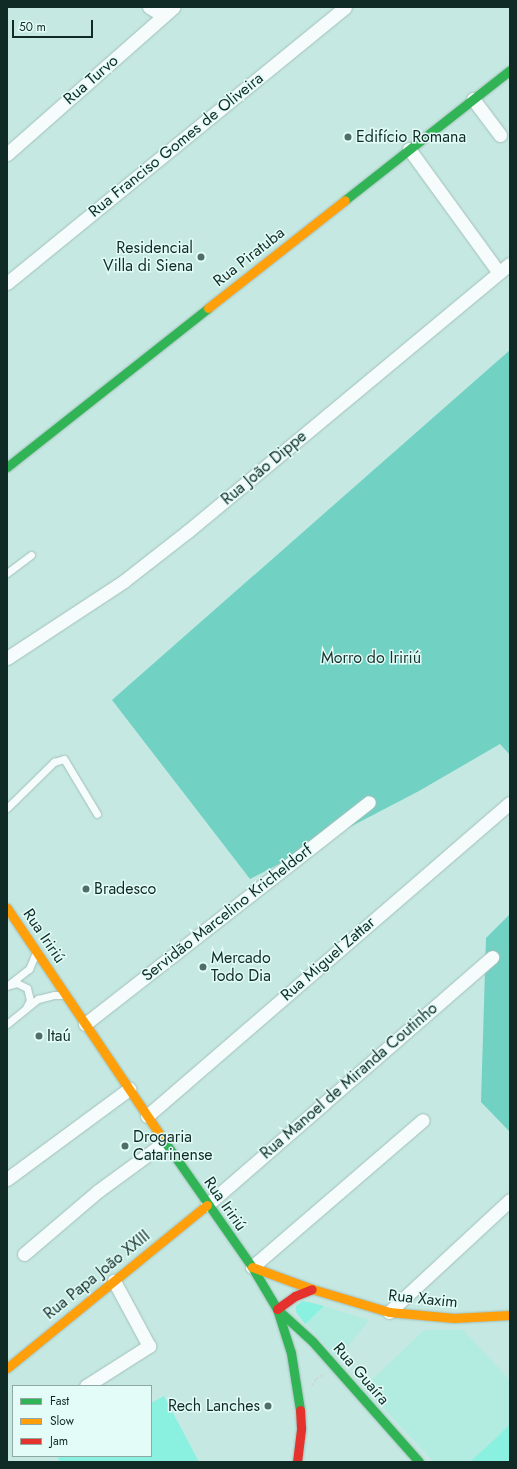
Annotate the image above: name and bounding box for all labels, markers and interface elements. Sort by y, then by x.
scale bar [14,12,95,38]
text: 50 m [19,18,46,36]
street label: Rua Turvo [60,51,122,109]
street label: Rua Franciso Gomes de Oliveira [85,69,267,221]
place label: Edifício Romana [356,127,466,147]
marker: Edifício Romana [343,132,353,142]
street label: Rua Piratuba [210,223,288,291]
place label: Residencial Villa di Siena [103,238,193,276]
marker: Residencial Villa di Siena [196,252,206,262]
street label: Rua João Dippe [218,427,310,509]
park label: Morro do Iririú [321,648,421,668]
street label: Servidão Marcelino Kricheldorf [138,841,316,985]
place label: Bradesco [94,879,156,899]
marker: Bradesco [81,884,91,894]
street label: Rua Iririú [19,905,69,967]
street label: Rua Miguel Zattar [277,913,379,1005]
place label: Mercado Todo Dia [211,948,271,986]
marker: Mercado Todo Dia [198,962,208,972]
street label: Rua Manoel de Miranda Coutinho [256,999,442,1163]
place label: Itaú [47,1026,71,1046]
marker: Itaú [34,1031,44,1041]
place label: Drogaria Catarinense [133,1127,213,1165]
marker: Drogaria Catarinense [120,1141,130,1151]
street label: Rua Iririú [200,1173,250,1235]
street label: Rua Papa João XXIII [40,1226,154,1324]
street label: Rua Xaxim [387,1286,459,1312]
street label: Rua Guaíra [329,1339,393,1409]
legend [12,1385,152,1457]
text: Fast [50,1392,69,1410]
place label: Rech Lanches [168,1396,260,1416]
marker: Rech Lanches [263,1401,273,1411]
text: Slow [50,1412,74,1430]
text: Jam [50,1432,68,1450]

